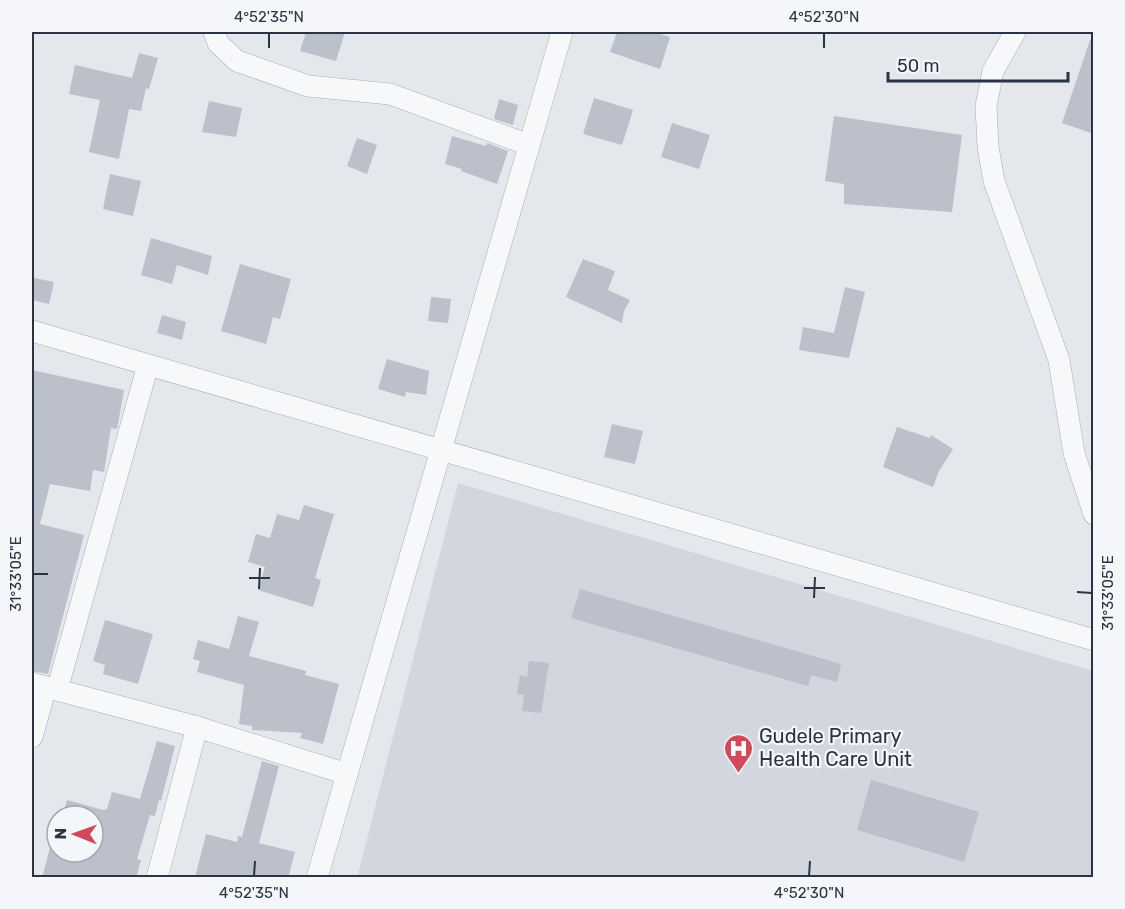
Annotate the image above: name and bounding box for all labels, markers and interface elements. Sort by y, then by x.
text: 4°52'35"N [234,8,304,26]
text: 4°52'30"N [789,8,859,26]
scale bar [888,45,1068,83]
text: 50 m [897,55,940,77]
text: 31°33'05"E [7,536,25,612]
text: 31°33'05"E [1099,555,1117,631]
place label: Gudele Primary Health Care Unit [759,724,912,771]
hospital icon: Gudele Primary Health Care Unit [722,732,754,774]
north arrow [45,804,105,864]
text: N [51,828,70,840]
text: 4°52'35"N [219,884,289,902]
text: 4°52'30"N [774,884,844,902]

